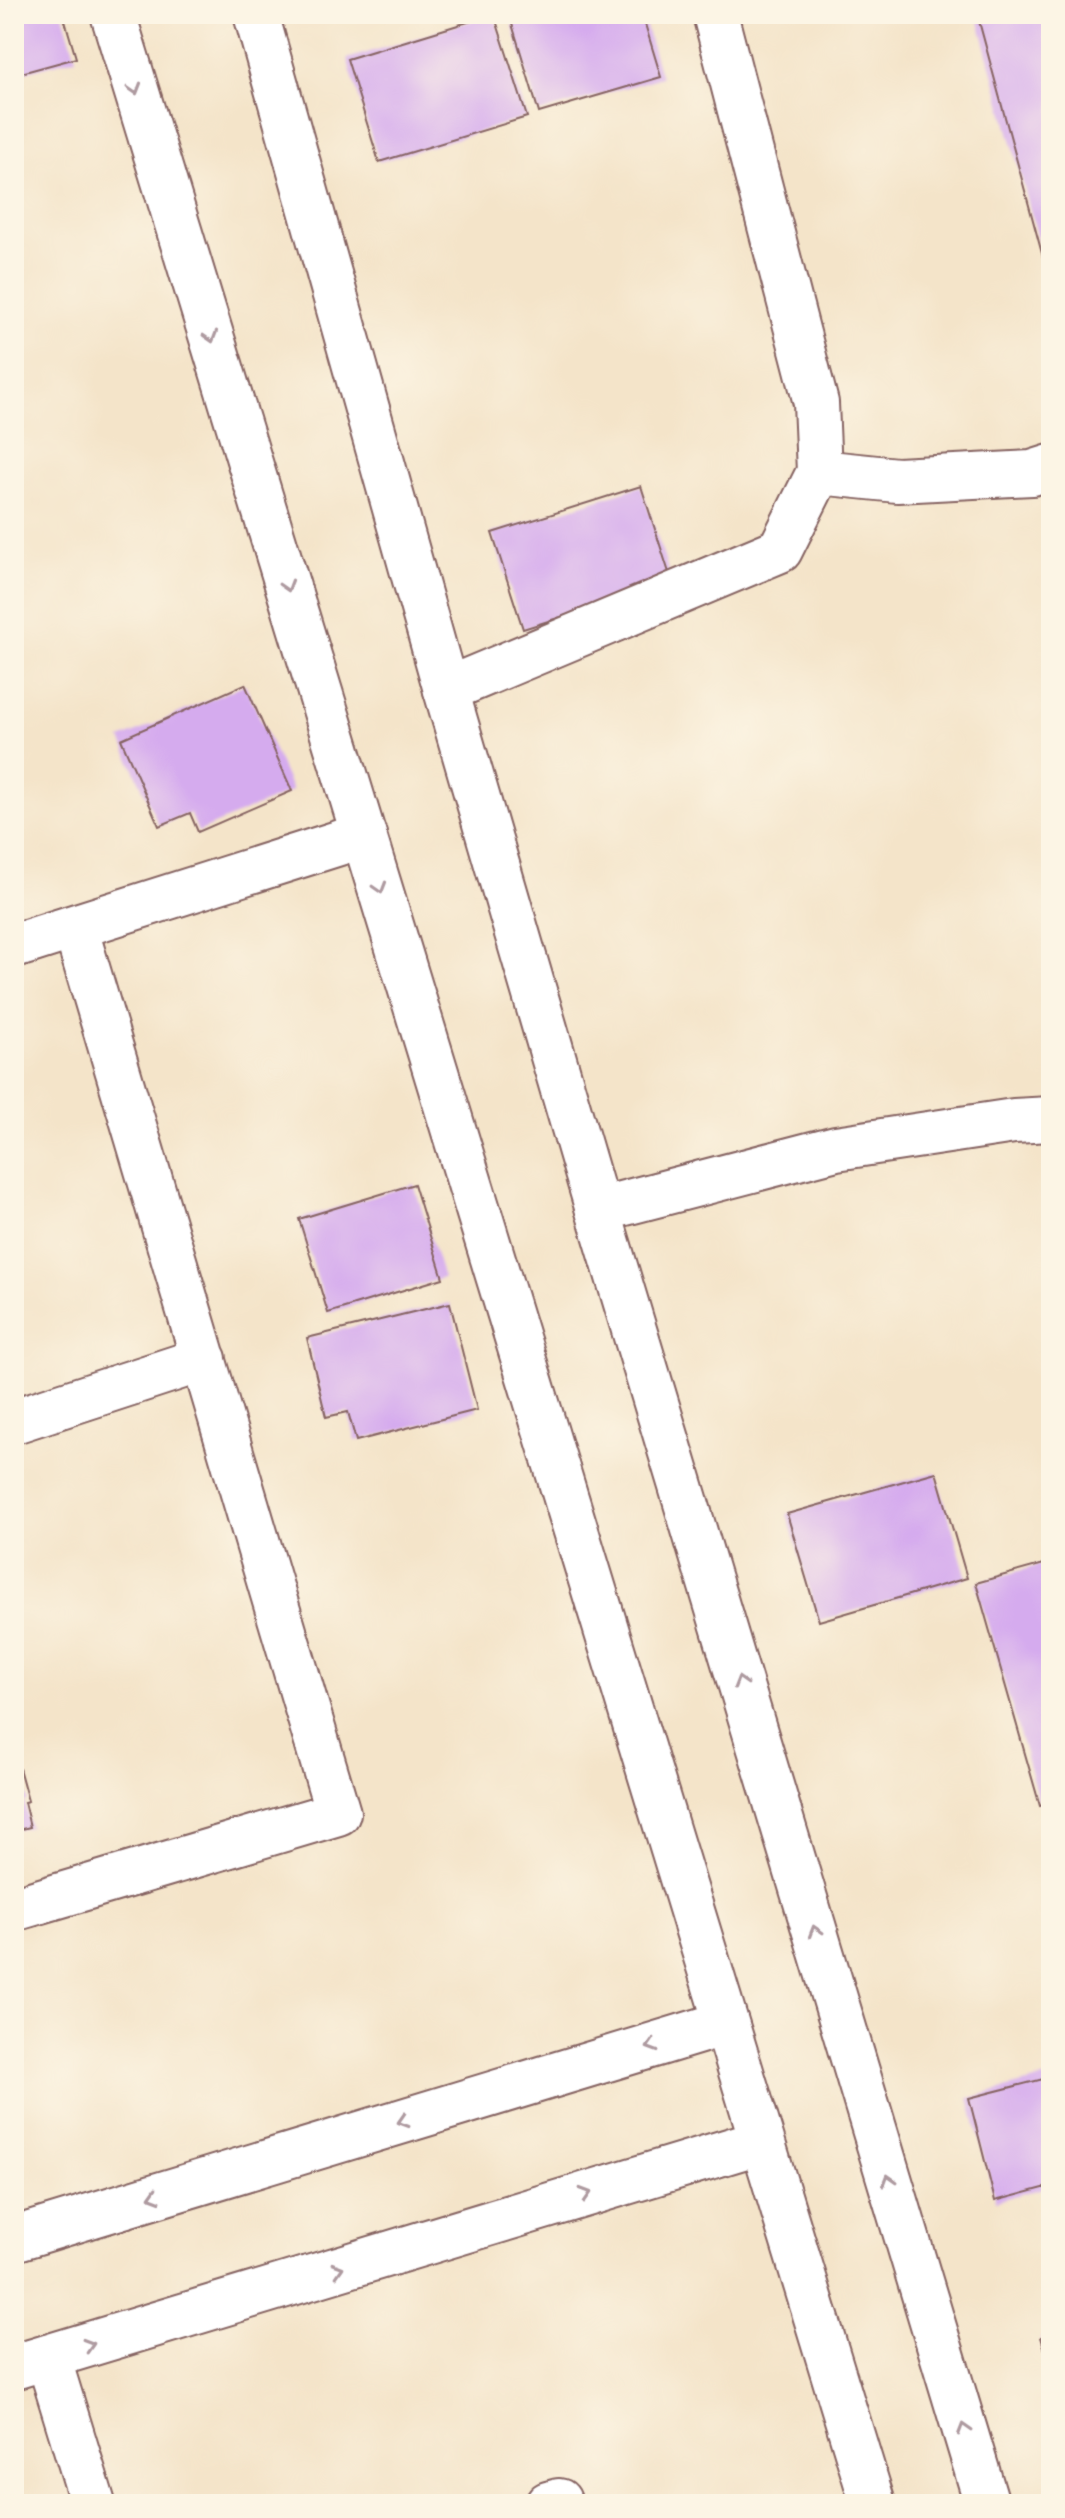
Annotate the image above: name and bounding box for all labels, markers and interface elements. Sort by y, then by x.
one-way arrow [126,81,142,95]
one-way arrow [202,330,218,344]
one-way arrow [278,579,294,592]
one-way arrow [371,881,387,895]
one-way arrow [733,1676,749,1690]
one-way arrow [808,1925,824,1939]
one-way arrow [645,2037,659,2053]
one-way arrow [396,2112,410,2128]
one-way arrow [883,2174,899,2188]
one-way arrow [148,2187,161,2203]
one-way arrow [579,2187,593,2203]
one-way arrow [330,2262,344,2278]
one-way arrow [81,2338,95,2354]
one-way arrow [957,2423,973,2437]

